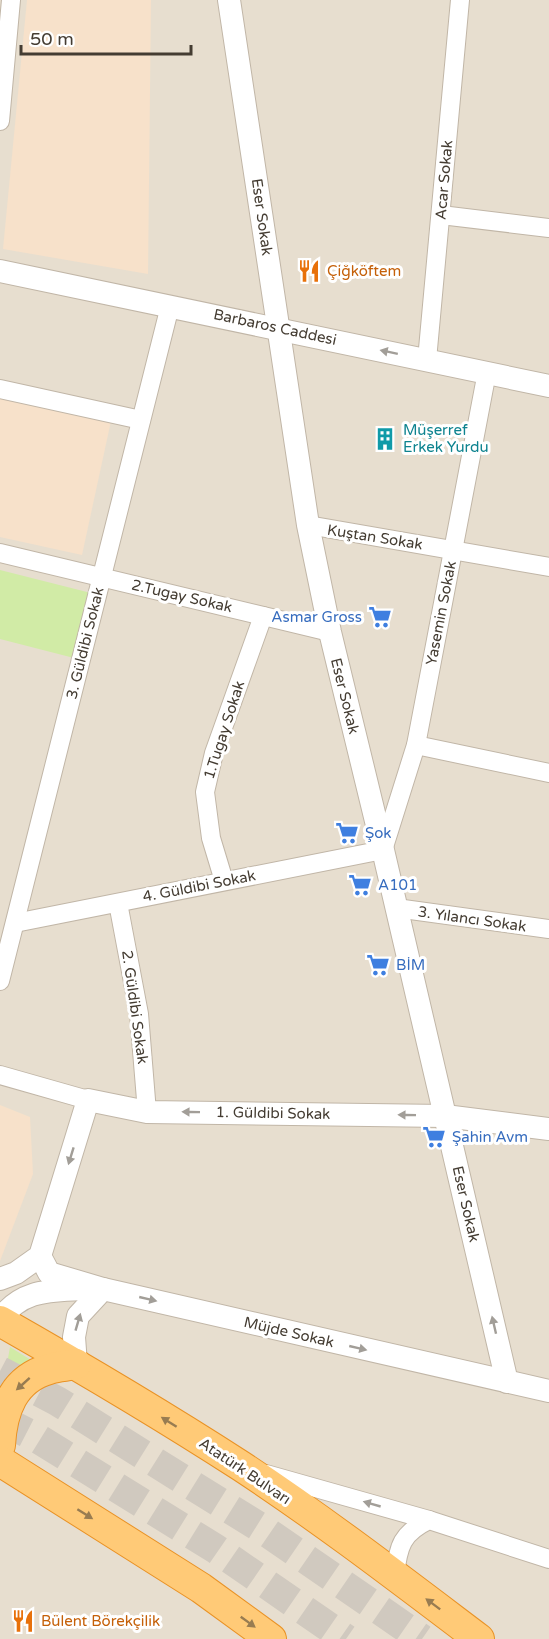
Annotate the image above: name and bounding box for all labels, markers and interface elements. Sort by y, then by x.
scale bar [21,18,190,56]
text: 50 m [30,28,74,50]
street label: Acar Sokak [432,139,456,221]
street label: Eser Sokak [248,177,276,257]
restaurant icon: Çiğköftem [296,258,322,284]
place label: Çiğköftem [327,262,401,280]
street label: Barbaros Caddesi [212,305,338,349]
one-way arrow [379,347,398,356]
place label: Müşerref Erkek Yurdu [403,421,489,456]
building icon: Müşerref Erkek Yurdu [372,426,398,452]
street label: Kuştan Sokak [326,521,424,553]
street label: Yasemin Sokak [422,559,460,667]
street label: 2.Tugay Sokak [130,576,234,616]
street label: 3. Güldibi Sokak [62,585,108,701]
supermarket icon: Asmar Gross [367,604,393,630]
place label: Asmar Gross [271,608,362,626]
street label: Eser Sokak [327,656,363,736]
street label: 1.Tugay Sokak [200,678,248,782]
supermarket icon: Şok [334,820,360,846]
place label: Şok [365,824,392,842]
street label: 4. Güldibi Sokak [141,866,257,906]
supermarket icon: A101 [347,872,373,898]
place label: A101 [378,876,417,894]
street label: 3. Yılancı Sokak [417,902,527,936]
street label: 2. Güldibi Sokak [118,949,152,1065]
supermarket icon: BİM [365,952,391,978]
place label: BİM [396,956,425,974]
street label: 1. Güldibi Sokak [215,1103,331,1123]
one-way arrow [182,1107,201,1117]
one-way arrow [398,1110,417,1120]
supermarket icon: Şahin Avm [421,1124,447,1150]
place label: Şahin Avm [452,1128,528,1146]
one-way arrow [66,1147,75,1165]
street label: Eser Sokak [448,1164,484,1244]
one-way arrow [139,1295,158,1304]
one-way arrow [74,1313,83,1331]
street label: Müjde Sokak [242,1313,336,1351]
one-way arrow [489,1316,498,1335]
one-way arrow [349,1343,368,1353]
one-way arrow [16,1377,31,1390]
one-way arrow [161,1416,177,1427]
street label: Atatürk Bulvarı [196,1434,294,1508]
one-way arrow [363,1499,381,1508]
one-way arrow [77,1509,94,1520]
one-way arrow [425,1597,441,1610]
restaurant icon: Bülent Börekçilik [10,1608,36,1634]
place label: Bülent Börekçilik [41,1612,160,1630]
one-way arrow [239,1616,255,1628]

